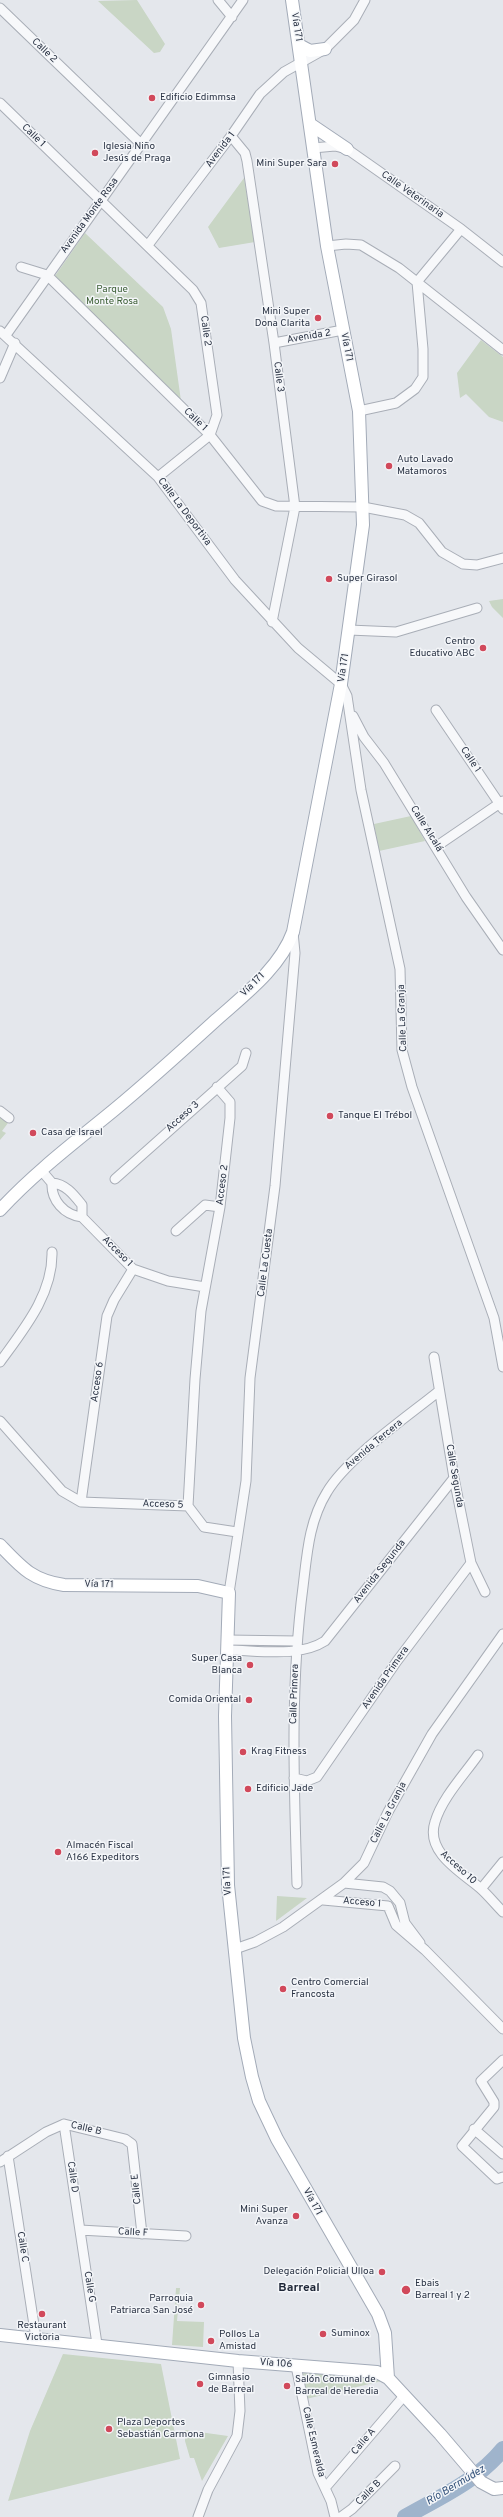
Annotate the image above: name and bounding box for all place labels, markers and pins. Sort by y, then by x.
place label: Edificio Edimmsa [160,92,236,104]
marker: Edificio Edimmsa [147,93,157,103]
place label: Iglesia Niño Jesús de Praga [103,141,171,164]
marker: Iglesia Niño Jesús de Praga [90,148,100,158]
place label: Mini Super Sara [256,158,327,170]
marker: Mini Super Sara [330,159,340,169]
place label: Mini Super Dona Clarita [255,306,310,330]
marker: Mini Super Dona Clarita [313,313,323,323]
place label: Auto Lavado Matamoros [397,454,453,478]
marker: Auto Lavado Matamoros [384,461,394,471]
place label: Super Girasol [337,573,397,585]
marker: Super Girasol [324,574,334,584]
place label: Centro Educativo ABC [410,636,475,660]
marker: Centro Educativo ABC [478,643,488,653]
place label: Tanque El Trébol [338,1110,412,1122]
marker: Tanque El Trébol [325,1111,335,1121]
place label: Casa de Israel [41,1127,103,1139]
marker: Casa de Israel [28,1128,38,1138]
place label: Super Casa Blanca [191,1653,242,1676]
marker: Super Casa Blanca [245,1660,255,1670]
place label: Comida Oriental [168,1694,241,1706]
marker: Comida Oriental [244,1695,254,1705]
place label: Krag Fitness [251,1746,307,1758]
marker: Krag Fitness [238,1747,248,1757]
place label: Edificio Jade [256,1783,313,1795]
marker: Edificio Jade [243,1784,253,1794]
place label: Almacén Fiscal A166 Expeditors [66,1840,139,1864]
marker: Almacén Fiscal A166 Expeditors [53,1847,63,1857]
place label: Centro Comercial Francosta [291,1977,369,2000]
marker: Centro Comercial Francosta [278,1984,288,1994]
place label: Mini Super Avanza [240,2204,288,2228]
marker: Mini Super Avanza [291,2211,301,2221]
place label: Delegación Policial Ulloa [264,2266,374,2278]
marker: Delegación Policial Ulloa [377,2267,387,2277]
place label: Ebais Barreal 1 y 2 [415,2278,470,2302]
marker: Ebais Barreal 1 y 2 [400,2284,412,2296]
place label: Parroquia Patriarca San José [110,2293,193,2316]
marker: Parroquia Patriarca San José [196,2300,206,2310]
marker: Restaurant Victoria [37,2309,47,2319]
place label: Restaurant Victoria [17,2320,67,2344]
place label: Suminox [331,2328,370,2340]
place label: Pollos La Amistad [219,2329,260,2352]
marker: Suminox [318,2329,328,2339]
marker: Pollos La Amistad [206,2336,216,2346]
place label: Gimnasio de Barreal [208,2372,254,2396]
place label: Salón Comunal de Barreal de Heredia [295,2374,379,2398]
marker: Gimnasio de Barreal [195,2379,205,2389]
marker: Salón Comunal de Barreal de Heredia [282,2381,292,2391]
place label: Plaza Deportes Sebastián Carmona [117,2417,204,2440]
marker: Plaza Deportes Sebastián Carmona [104,2424,114,2434]

